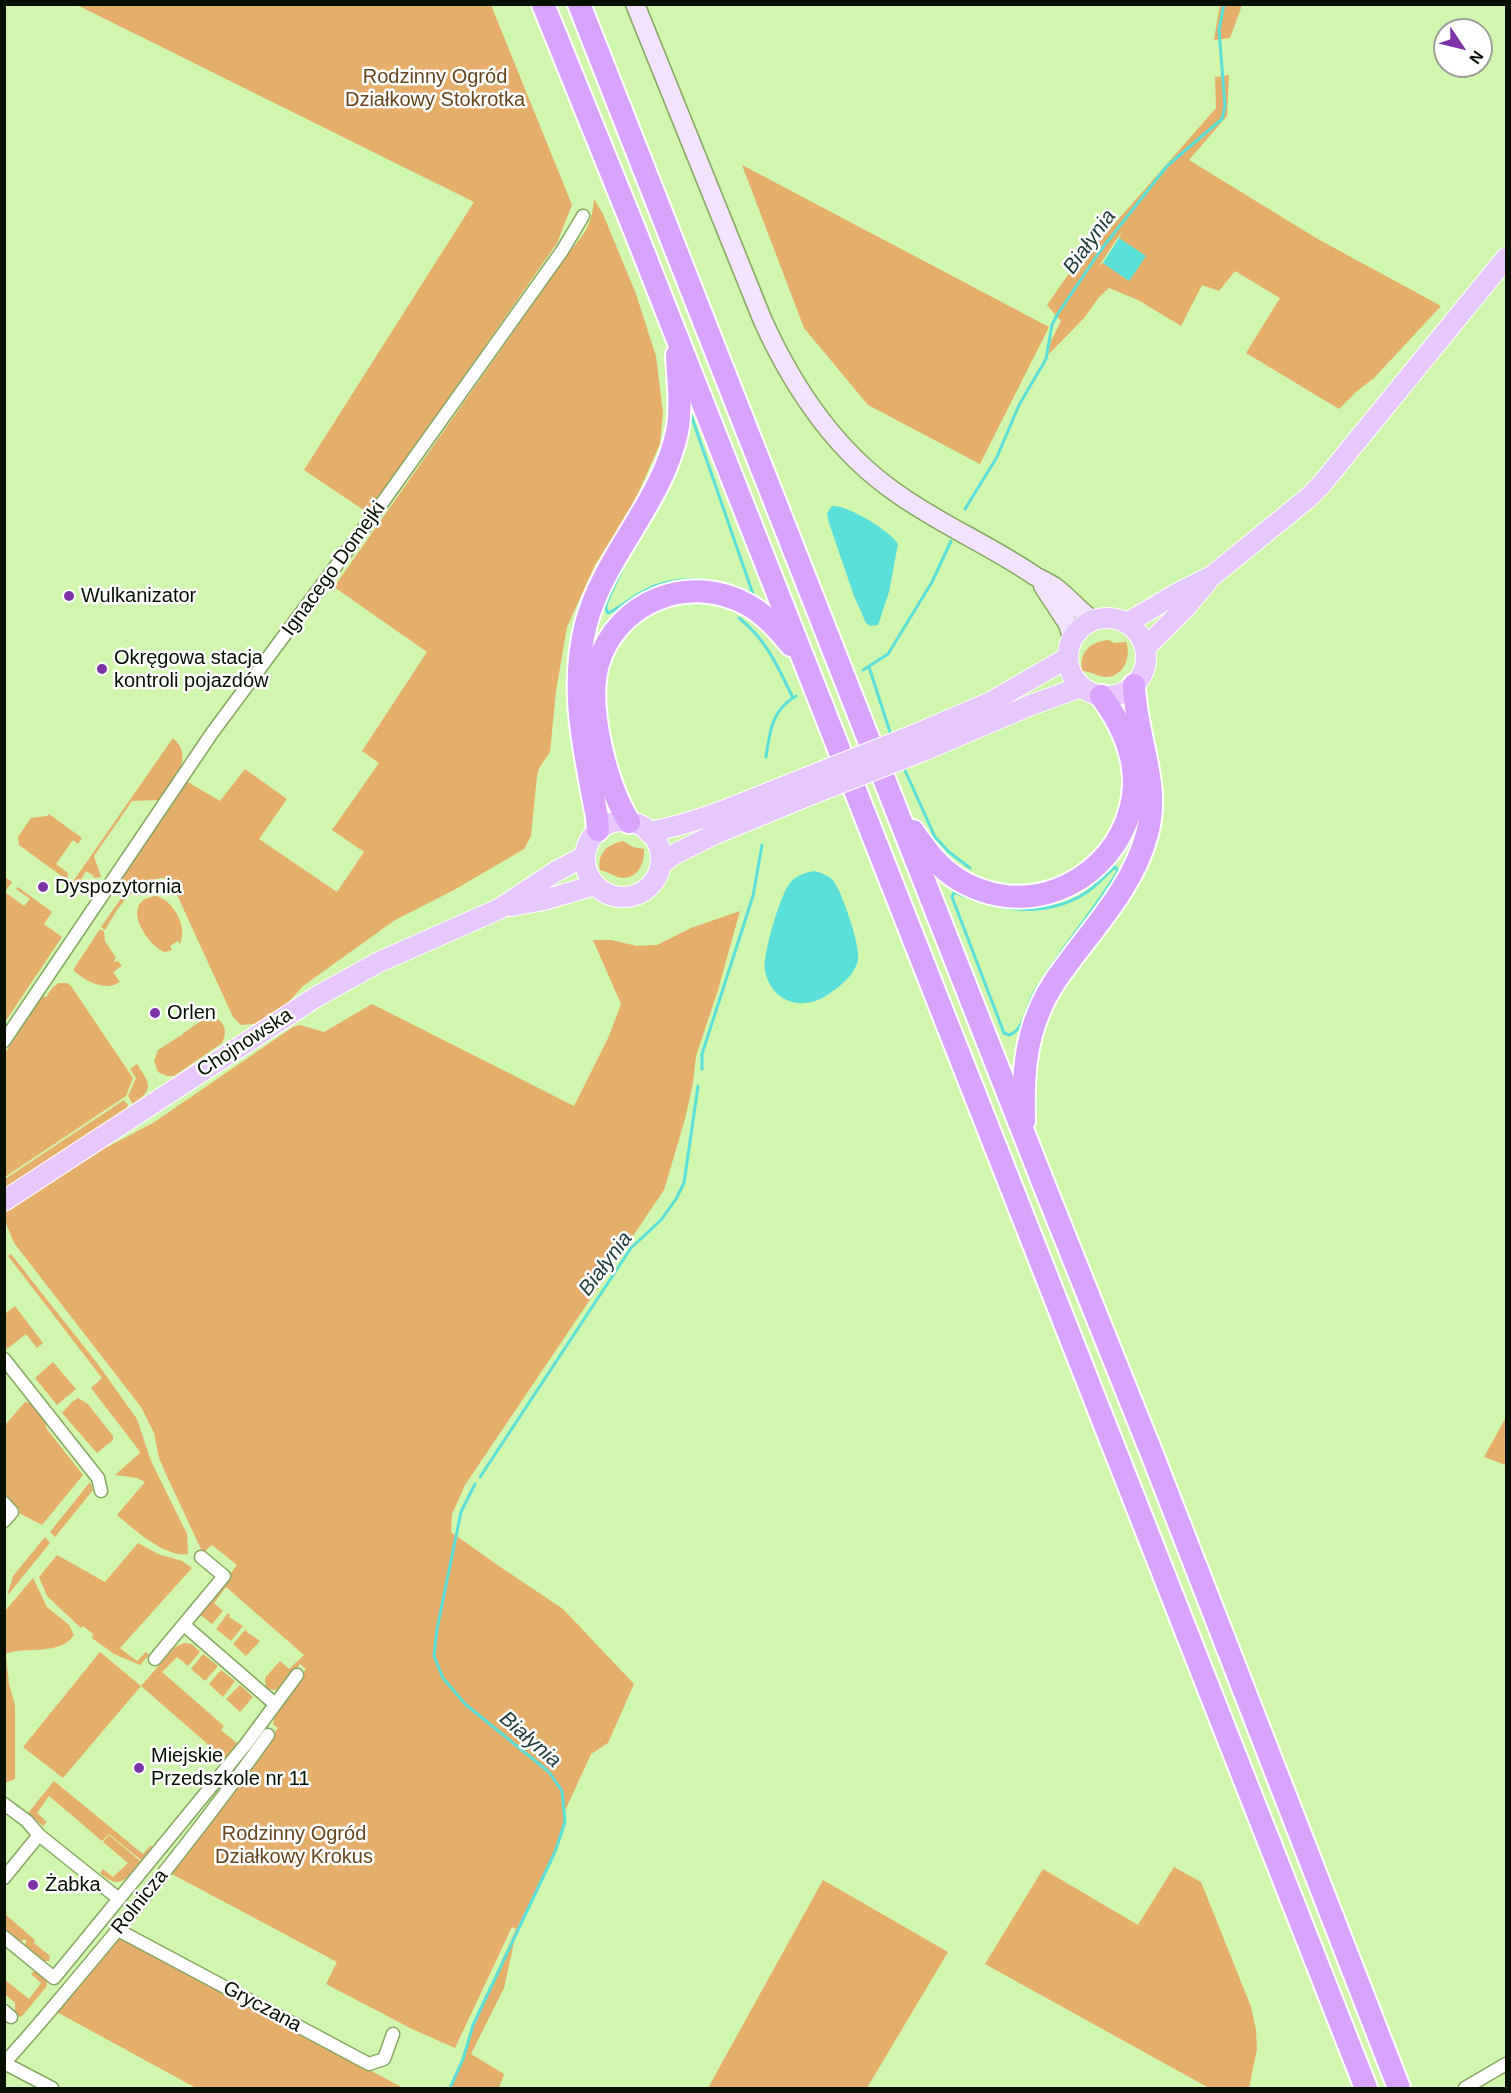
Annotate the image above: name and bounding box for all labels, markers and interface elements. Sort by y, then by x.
north arrow [1433,18,1493,78]
text: N [1466,48,1487,67]
park label: Rodzinny Ogród Działkowy Stokrotka [345,65,525,112]
water label: Białynia [1058,205,1122,279]
street label: Ignacego Domejki [277,497,391,641]
place label: Wulkanizator [81,584,196,608]
marker: Wulkanizator [62,589,76,603]
place label: Okręgowa stacja kontroli pojazdów [114,646,269,693]
marker: Okręgowa stacja kontroli pojazdów [95,662,109,676]
place label: Dyspozytornia [55,875,182,899]
marker: Dyspozytornia [36,880,50,894]
place label: Orlen [167,1001,216,1025]
street label: Chojnowska [193,1003,297,1083]
marker: Orlen [148,1006,162,1020]
water label: Białynia [574,1227,638,1301]
water label: Białynia [494,1706,566,1774]
place label: Miejskie Przedszkole nr 11 [151,1744,310,1791]
marker: Miejskie Przedszkole nr 11 [132,1761,146,1775]
park label: Rodzinny Ogród Działkowy Krokus [215,1822,373,1869]
street label: Rolnicza [107,1865,173,1939]
place label: Żabka [45,1873,101,1897]
marker: Żabka [26,1878,40,1892]
street label: Gryczana [219,1976,305,2038]

